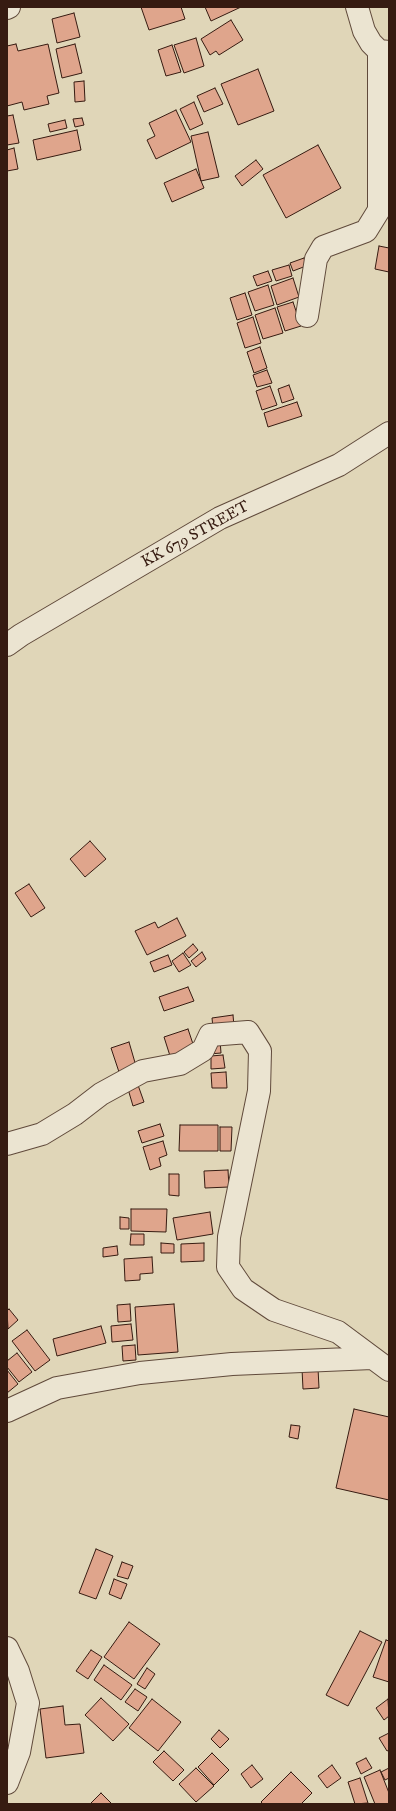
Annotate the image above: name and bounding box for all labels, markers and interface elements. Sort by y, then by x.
street label: KK 679 STREET [139,498,253,572]

